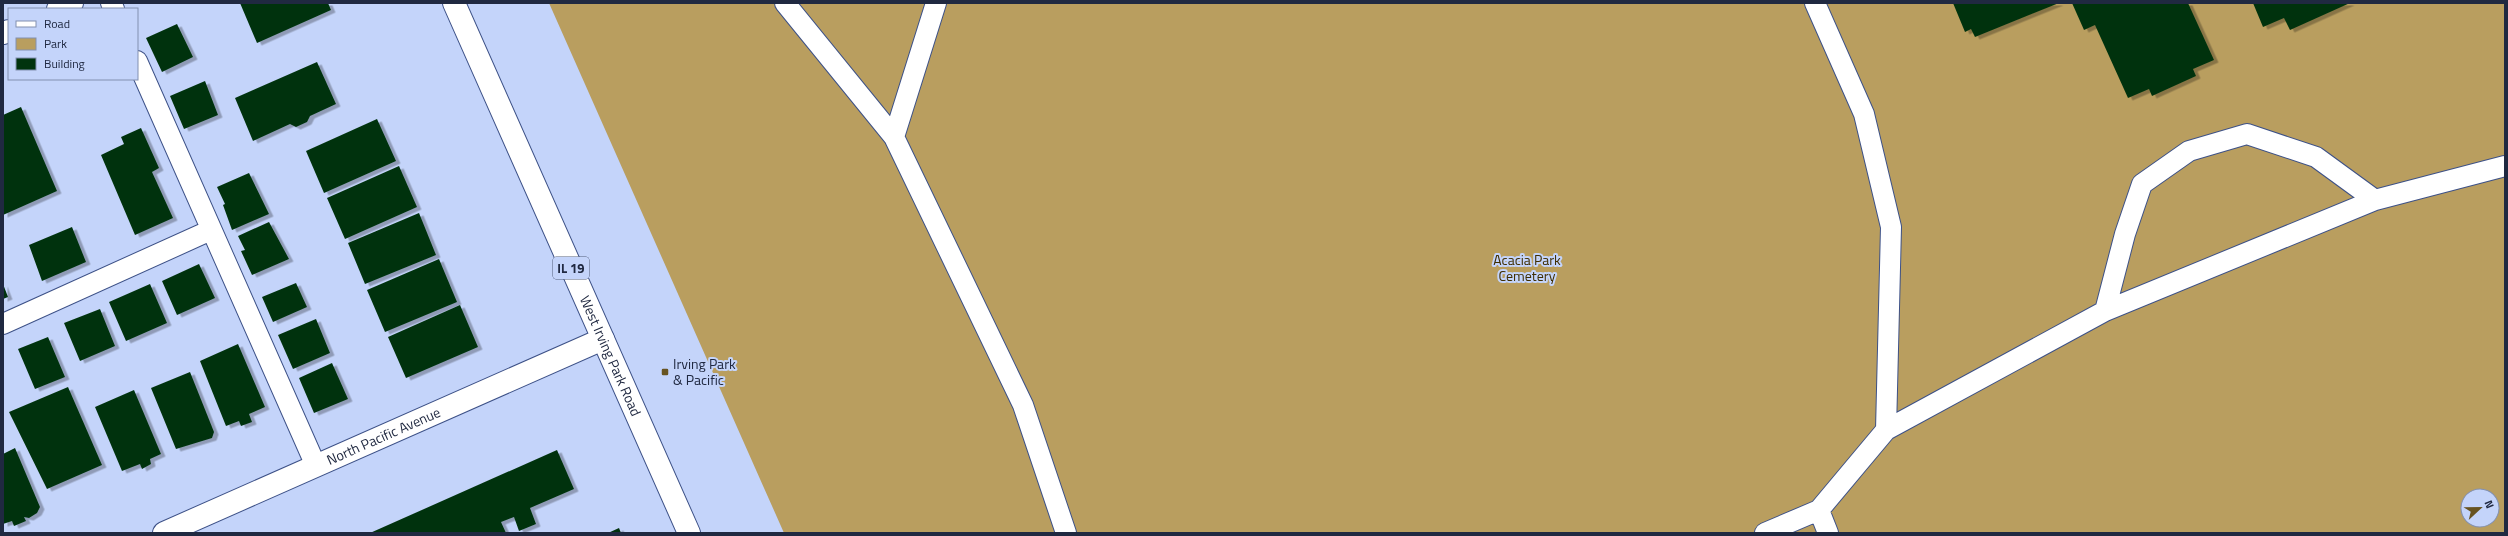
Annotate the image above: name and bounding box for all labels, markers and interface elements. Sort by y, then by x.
legend [8,8,138,80]
text: Road [44,14,70,33]
text: Park [44,34,67,53]
text: Building [44,54,85,73]
park label: Acacia Park Cemetery [1493,249,1561,286]
road number: IL 19 [553,257,589,279]
street label: West Irving Park Road [575,292,647,419]
place label: Irving Park & Pacific [673,353,736,390]
marker: Irving Park & Pacific [660,367,670,377]
street label: North Pacific Avenue [323,401,444,470]
north arrow [2460,488,2500,528]
text: N [2480,498,2498,511]

